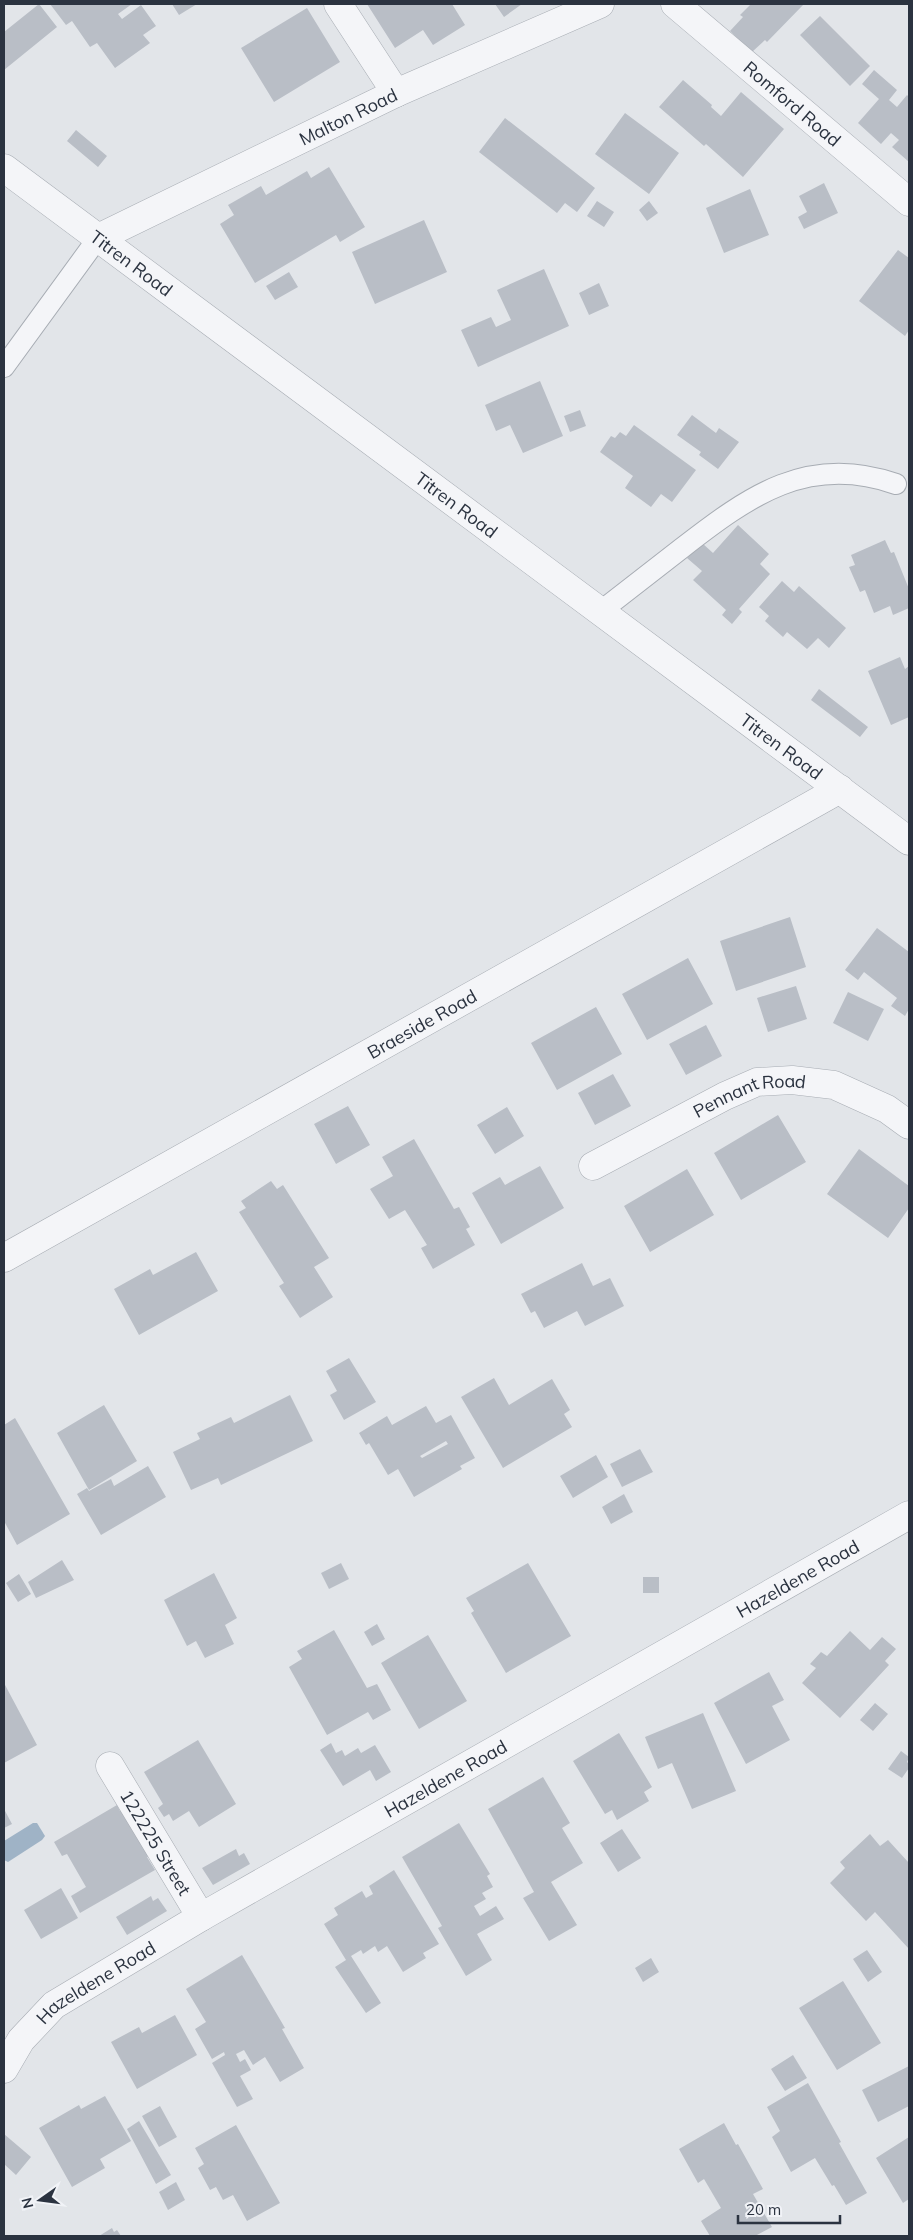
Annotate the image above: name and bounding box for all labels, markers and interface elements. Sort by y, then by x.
street label: Romford Road [739,56,846,151]
street label: Malton Road [295,83,401,150]
street label: Titren Road [86,225,177,301]
street label: Titren Road [411,466,502,543]
street label: Titren Road [736,708,827,784]
street label: Braeside Road [363,984,481,1064]
street label: Pennant Road [689,1068,807,1122]
street label: Hazeldene Road [732,1534,863,1622]
street label: Hazeldene Road [380,1734,511,1822]
street label: 122225 Street [115,1785,197,1899]
street label: Hazeldene Road [31,1935,160,2029]
north arrow [15,2175,65,2225]
scale bar [738,2192,840,2224]
text: N [17,2196,37,2210]
text: 20 m [746,2200,781,2219]

